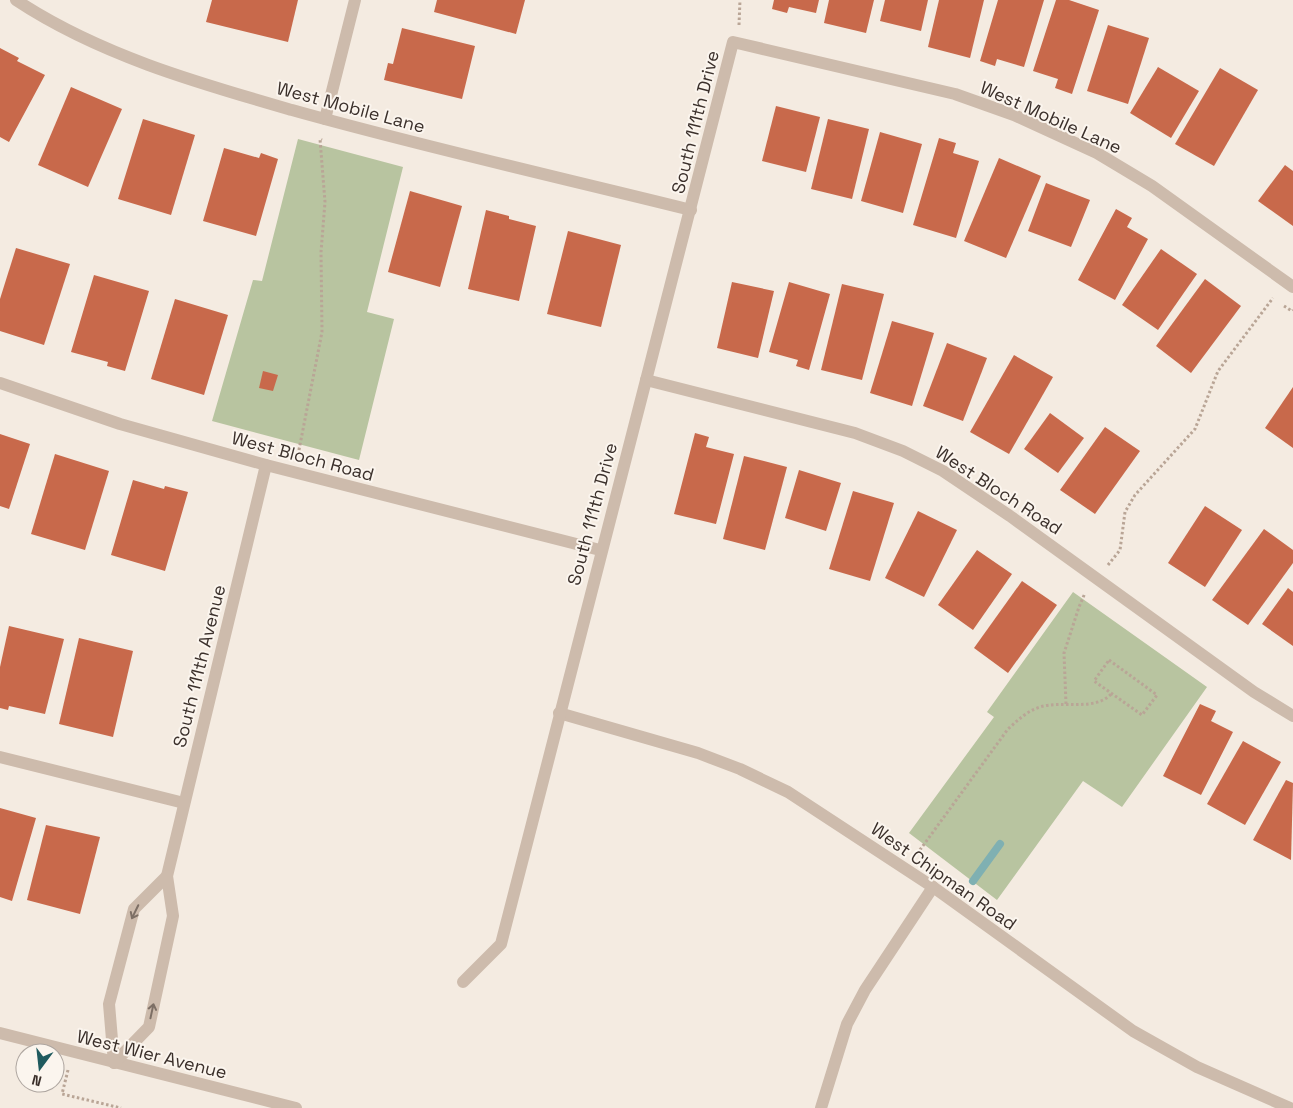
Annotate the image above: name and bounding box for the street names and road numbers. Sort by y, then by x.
street label: South 111th Drive [666,48,724,196]
street label: West Mobile Lane [977,75,1125,159]
street label: West Mobile Lane [274,76,428,138]
street label: West Bloch Road [229,426,377,486]
street label: South 111th Drive [562,440,622,588]
street label: West Bloch Road [931,440,1067,540]
street label: South 111th Avenue [168,582,230,750]
street label: West Chipman Road [867,817,1021,935]
street label: West Wier Avenue [75,1024,229,1084]

